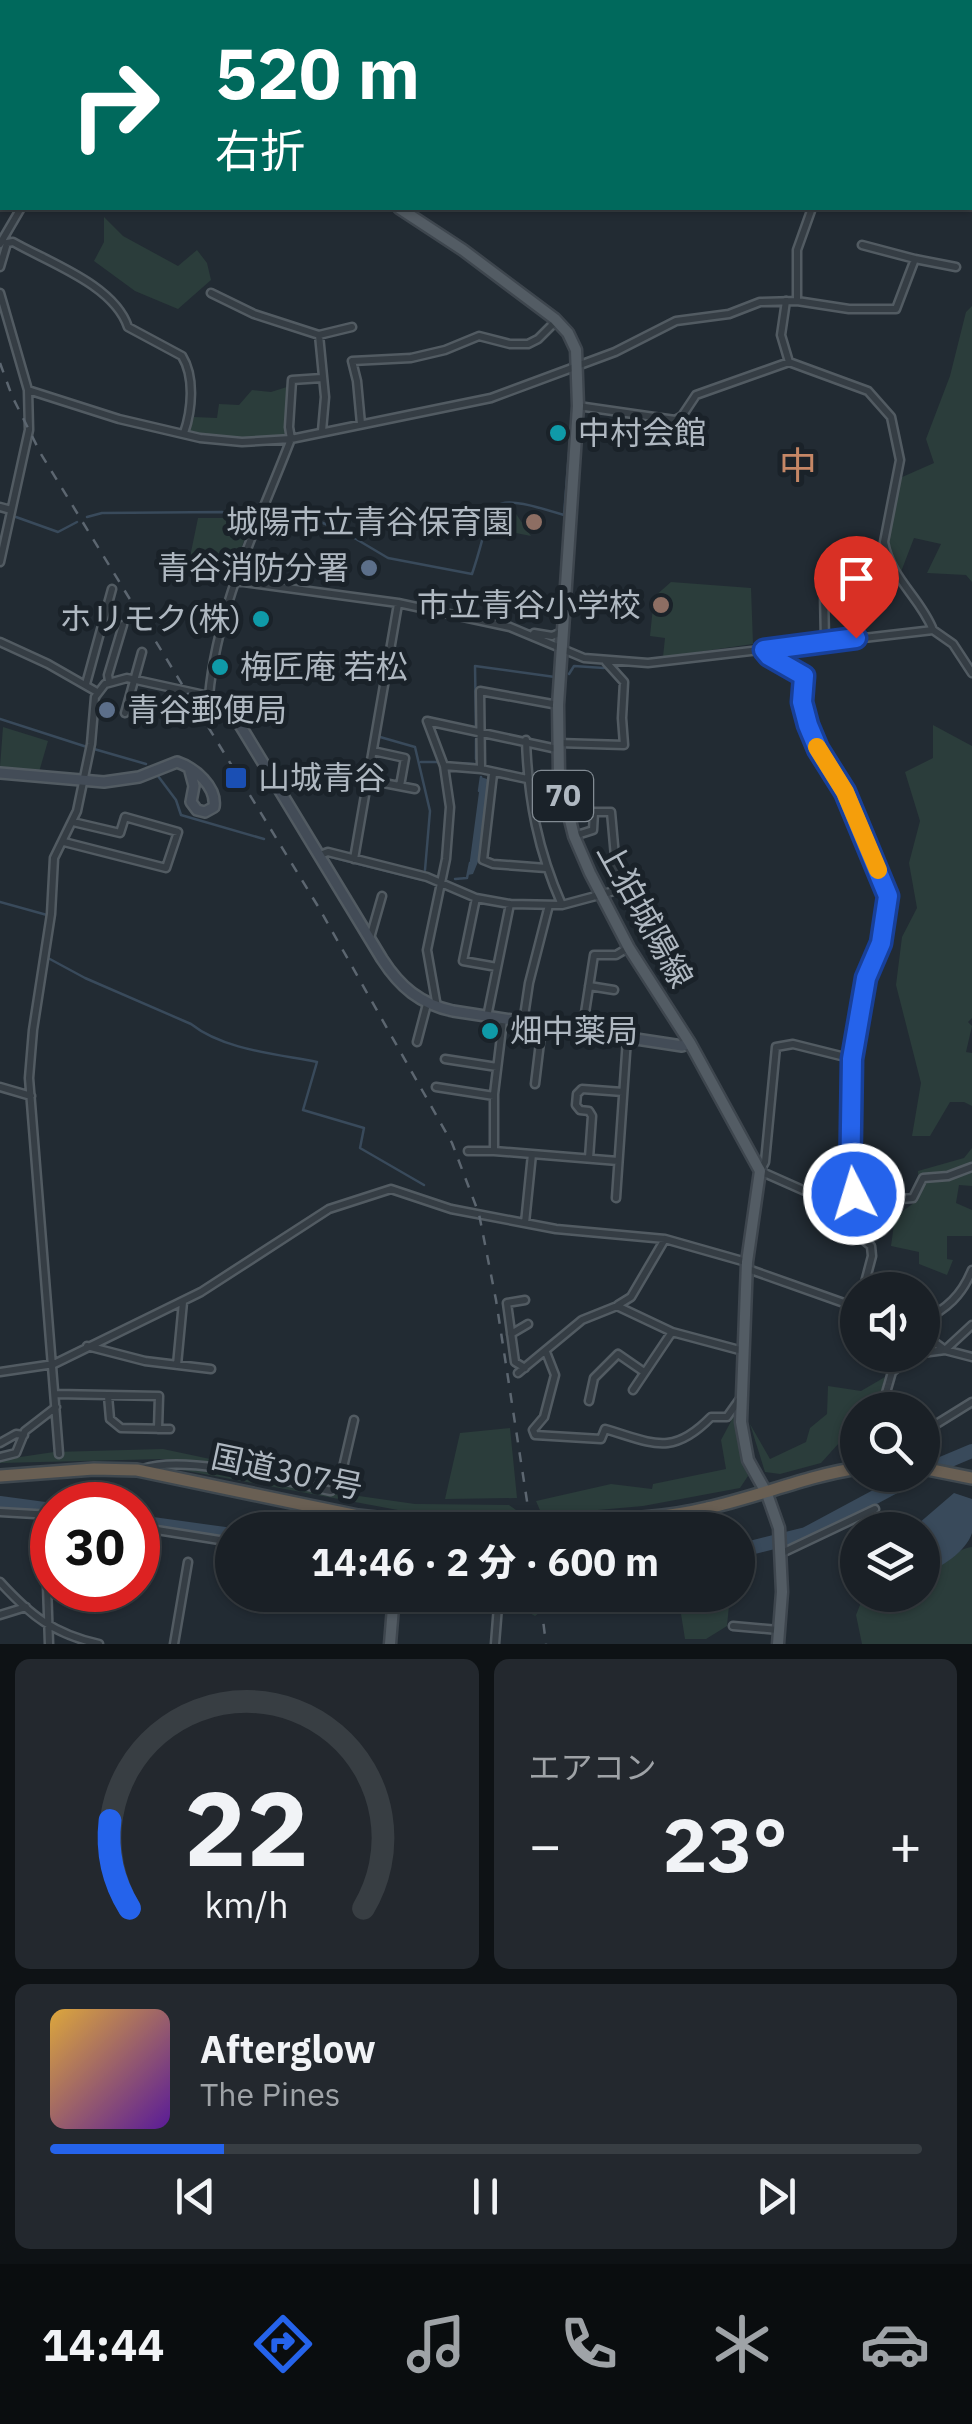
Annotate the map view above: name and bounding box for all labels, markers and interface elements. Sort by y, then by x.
text: 520 m [215,27,420,118]
icon: right [50,40,180,170]
text: 右折 [215,121,305,179]
place label: 中村会館 [578,411,706,453]
marker: 中村会館 [547,422,569,444]
district label: 中 [779,440,817,489]
place label: 城陽市立青谷保育園 [226,500,514,542]
marker: 城陽市立青谷保育園 [523,511,545,533]
pin [814,536,899,639]
place label: 青谷消防分署 [157,546,349,588]
icon: arrive [829,551,884,606]
marker: 青谷消防分署 [358,557,380,579]
place label: 市立青谷小学校 [417,583,641,625]
marker: 市立青谷小学校 [650,594,672,616]
place label: ホリモク(株) [60,597,241,639]
marker: ホリモク(株) [250,608,272,630]
place label: 梅匠庵 若松 [240,645,408,687]
marker: 梅匠庵 若松 [209,656,231,678]
place label: 青谷郵便局 [127,688,287,730]
marker: 青谷郵便局 [96,699,118,721]
place label: 山城青谷 [258,756,386,798]
marker: 山城青谷 [223,765,249,791]
road number: 70 [533,771,593,821]
street label: 上狛城陽線 [589,834,703,995]
place label: 畑中薬局 [510,1009,638,1051]
marker: 畑中薬局 [479,1020,501,1042]
position arrow [802,1142,906,1246]
map controls [840,1272,940,1612]
button: sound [840,1272,940,1372]
button: search [840,1392,940,1492]
street label: 国道307号 [208,1435,367,1508]
speed limit sign: 30 [30,1482,160,1612]
button: layers [840,1512,940,1612]
text: 14:46 · 2 分 · 600 m [311,1537,659,1586]
text: エアコン [529,1746,657,1788]
text: 22 [184,1759,309,1895]
text: 23° [663,1795,788,1893]
text: − [529,1809,562,1880]
text: + [889,1809,922,1880]
text: km/h [205,1881,289,1928]
text: Afterglow [200,2024,376,2073]
text: The Pines [200,2073,340,2115]
icon: previous [168,2169,223,2224]
icon: pause [458,2169,513,2224]
icon: next [749,2169,804,2224]
icon: directions [248,2309,318,2379]
icon: music [401,2309,471,2379]
icon: phone [554,2309,624,2379]
icon: climate [707,2309,777,2379]
icon: car [860,2309,930,2379]
text: 14:44 [42,2315,164,2373]

